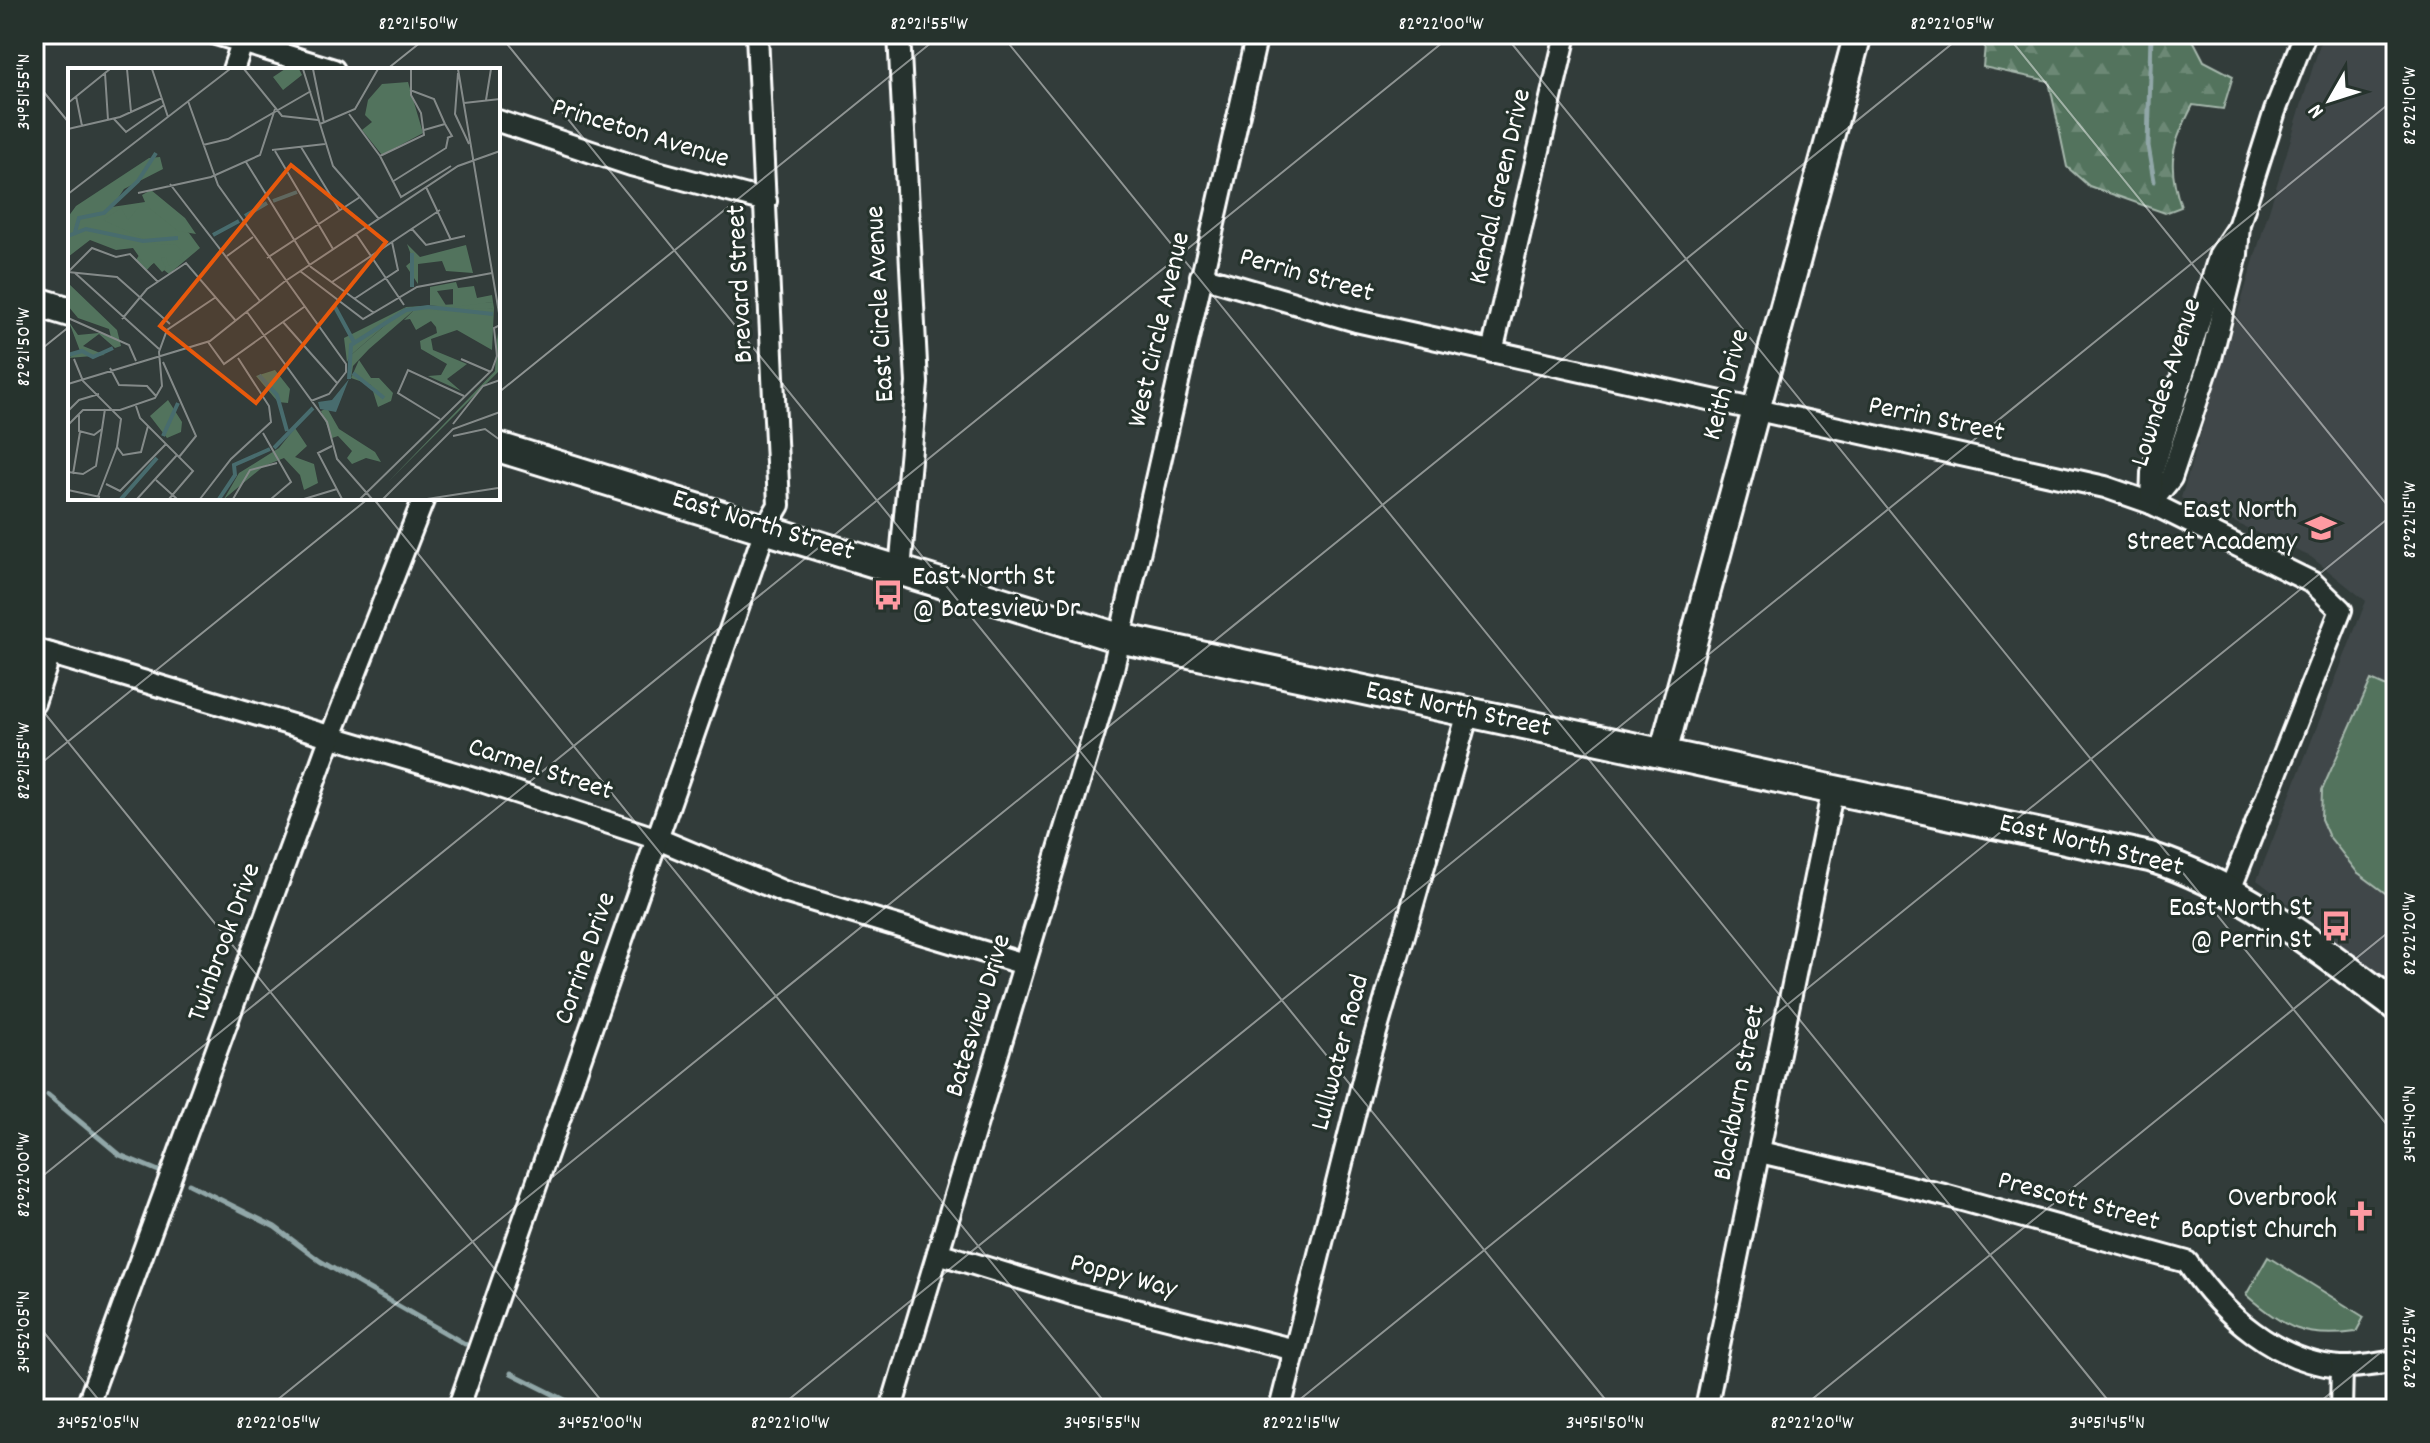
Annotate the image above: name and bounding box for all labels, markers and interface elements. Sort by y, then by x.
text: 82°21'50"W [379,11,458,39]
text: 82°21'55"W [890,11,968,39]
text: 82°22'00"W [1399,11,1484,39]
text: 82°22'05"W [1910,11,1994,39]
text: 34°51'55"N [11,54,39,130]
north arrow [2290,60,2370,140]
text: 82°22'10"W [2397,66,2425,145]
inset map [68,68,500,500]
street label: Kendal Green Drive [1460,85,1544,289]
street label: Princeton Avenue [546,89,734,181]
text: N [2302,96,2333,124]
street label: Brevard Street [718,204,766,364]
street label: East Circle Avenue [857,205,907,403]
street label: West Circle Avenue [1119,228,1203,432]
street label: Perrin Street [1234,239,1378,315]
street label: Lowndes Avenue [2122,294,2214,472]
text: 82°21'50"W [11,307,39,387]
street label: Keith Drive [1694,325,1762,445]
street label: Perrin Street [1864,387,2008,455]
street label: East North Street [667,480,859,574]
text: 82°22'15"W [2397,481,2425,558]
place label: East North Street Academy [2127,492,2298,564]
school or university icon: East North Street Academy [2304,511,2338,545]
place label: East North St @ Batesview Dr [912,559,1081,631]
bus stop icon: East North St @ Batesview Dr [871,578,905,612]
street label: East North Street [1362,672,1554,750]
text: 82°21'55"W [11,722,39,800]
street label: Carmel Street [462,729,618,813]
street label: East North Street [1995,805,2187,889]
street label: Twinbrook Drive [179,858,273,1028]
street label: Corrine Drive [546,887,628,1031]
place label: East North St @ Perrin St [2169,890,2312,962]
text: 82°22'20"W [2397,892,2425,975]
bus stop icon: East North St @ Perrin St [2319,909,2353,943]
street label: Batesview Drive [936,930,1024,1102]
street label: Lullwater Road [1302,971,1382,1135]
street label: Blackburn Street [1704,1002,1778,1184]
text: 34°51'40"N [2397,1085,2425,1163]
text: 82°22'00"W [11,1132,39,1218]
street label: Prescott Street [1993,1162,2163,1244]
place label: Overbrook Baptist Church [2181,1180,2337,1252]
church icon: Overbrook Baptist Church [2344,1199,2378,1233]
street label: Poppy Way [1065,1245,1182,1312]
text: 34°52'05"N [11,1291,39,1373]
text: 82°22'25"W [2397,1307,2425,1389]
text: 34°52'05"N [57,1410,139,1438]
text: 82°22'05"W [236,1410,320,1438]
text: 34°52'00"N [558,1410,642,1438]
text: 82°22'10"W [751,1410,830,1438]
text: 34°51'55"N [1064,1410,1140,1438]
text: 82°22'15"W [1263,1410,1340,1438]
text: 34°51'50"N [1566,1410,1644,1438]
text: 82°22'20"W [1771,1410,1854,1438]
text: 34°51'45"N [2069,1410,2145,1438]

